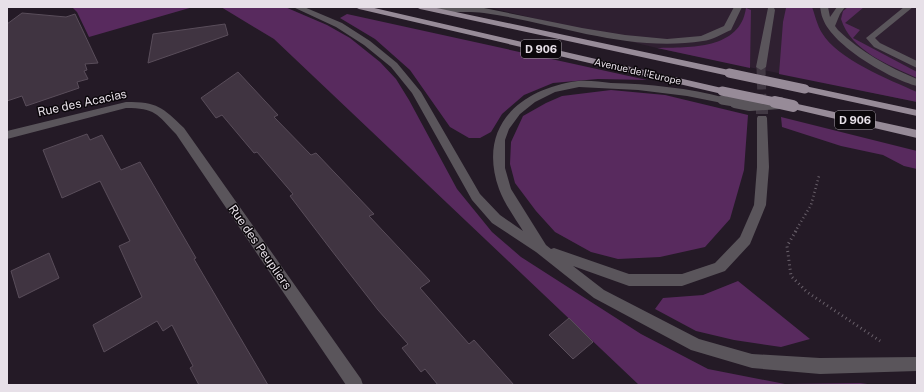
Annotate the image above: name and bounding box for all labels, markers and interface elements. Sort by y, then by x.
road number: D 906 [521,40,561,58]
street label: Avenue de l'Europe [593,55,683,87]
street label: Rue des Acacias [36,87,128,119]
road number: D 906 [835,111,875,129]
street label: Rue des Peupliers [226,202,294,292]

